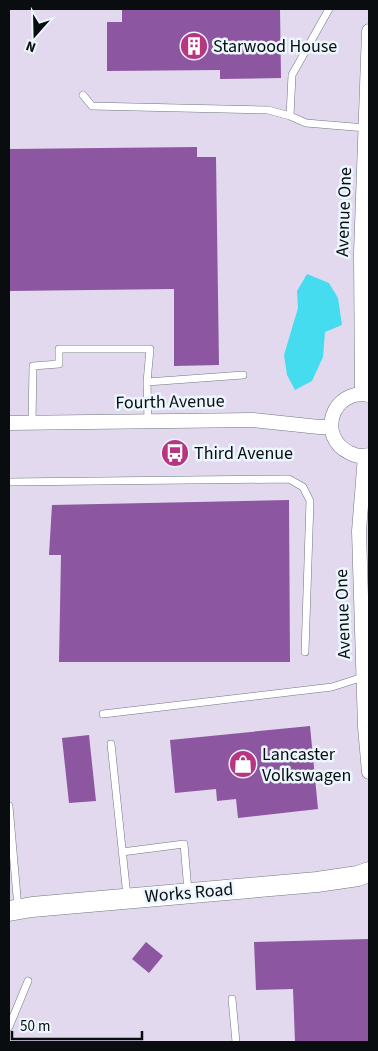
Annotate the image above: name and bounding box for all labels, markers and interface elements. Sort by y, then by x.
north arrow [10,10,60,60]
building icon: Starwood House [179,31,209,61]
place label: Starwood House [213,34,337,59]
text: N [23,35,39,57]
street label: Avenue One [330,167,358,257]
street label: Fourth Avenue [115,389,225,415]
bus stop icon: Third Avenue [160,438,190,468]
place label: Third Avenue [194,441,293,466]
street label: Avenue One [329,569,357,659]
place label: Lancaster Volkswagen [262,742,351,788]
shop icon: Lancaster Volkswagen [228,749,258,779]
street label: Works Road [144,877,234,909]
scale bar [12,1008,142,1040]
text: 50 m [20,1016,50,1037]

